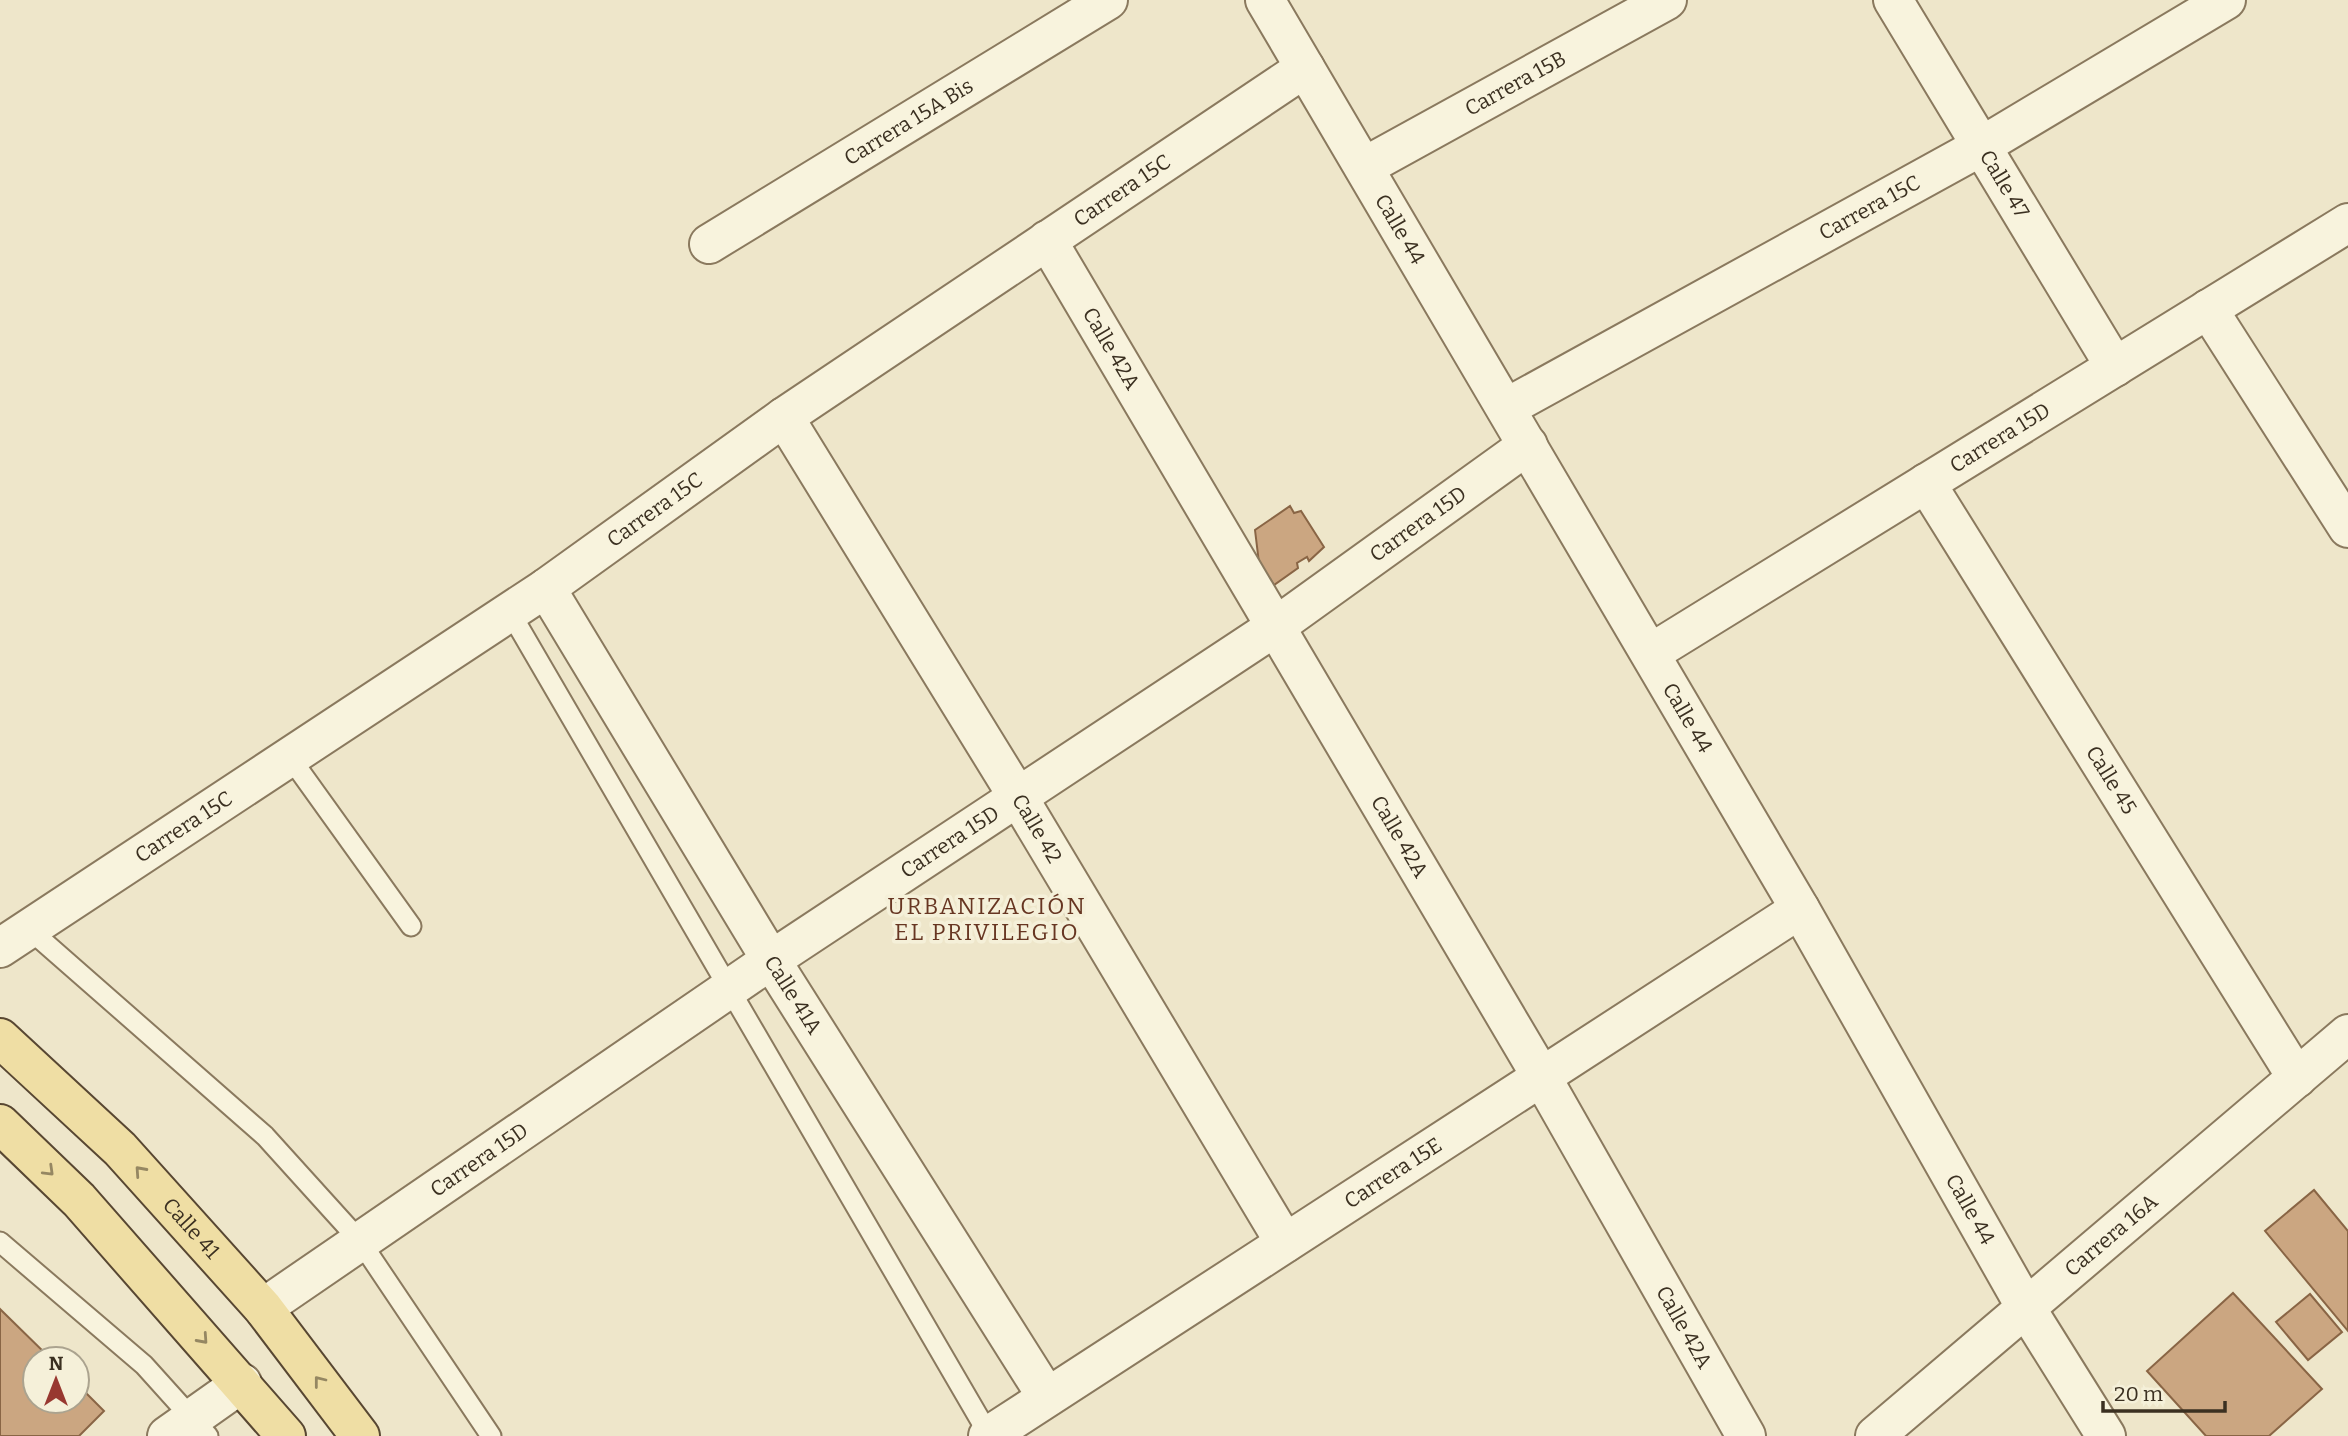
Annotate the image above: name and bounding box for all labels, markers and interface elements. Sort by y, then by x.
street label: Carrera 15B [1460,45,1571,122]
street label: Carrera 15A Bis [839,73,978,171]
street label: Calle 47 [1974,145,2035,223]
street label: Carrera 15C [1069,149,1176,232]
street label: Carrera 15C [1814,170,1925,246]
street label: Calle 44 [1369,189,1431,269]
street label: Calle 42A [1077,303,1146,394]
street label: Carrera 15D [1945,397,2055,478]
street label: Carrera 15C [602,467,708,553]
street label: Carrera 15D [1365,481,1471,568]
street label: Calle 44 [1657,678,1718,758]
street label: Calle 45 [2080,741,2142,819]
street label: Carrera 15C [130,785,237,868]
street label: Calle 42 [1006,789,1068,868]
street label: Calle 42A [1365,791,1434,883]
street label: Carrera 15D [895,800,1004,884]
district label: URBANIZACIÓN EL PRIVILEGIO [887,892,1087,946]
street label: Calle 41A [759,951,828,1039]
street label: Carrera 15D [425,1117,533,1203]
street label: Carrera 15E [1339,1132,1447,1214]
one-way arrow [41,1163,54,1176]
one-way arrow [136,1166,148,1179]
street label: Calle 44 [1940,1169,2000,1249]
street label: Carrera 16A [2059,1188,2163,1282]
street label: Calle 41 [157,1192,226,1264]
street label: Calle 42A [1650,1281,1718,1373]
one-way arrow [195,1330,207,1343]
north arrow [21,1345,91,1415]
text: N [49,1352,64,1375]
scale bar [2103,1370,2226,1414]
one-way arrow [315,1376,328,1389]
text: 20 m [2114,1381,2163,1407]

